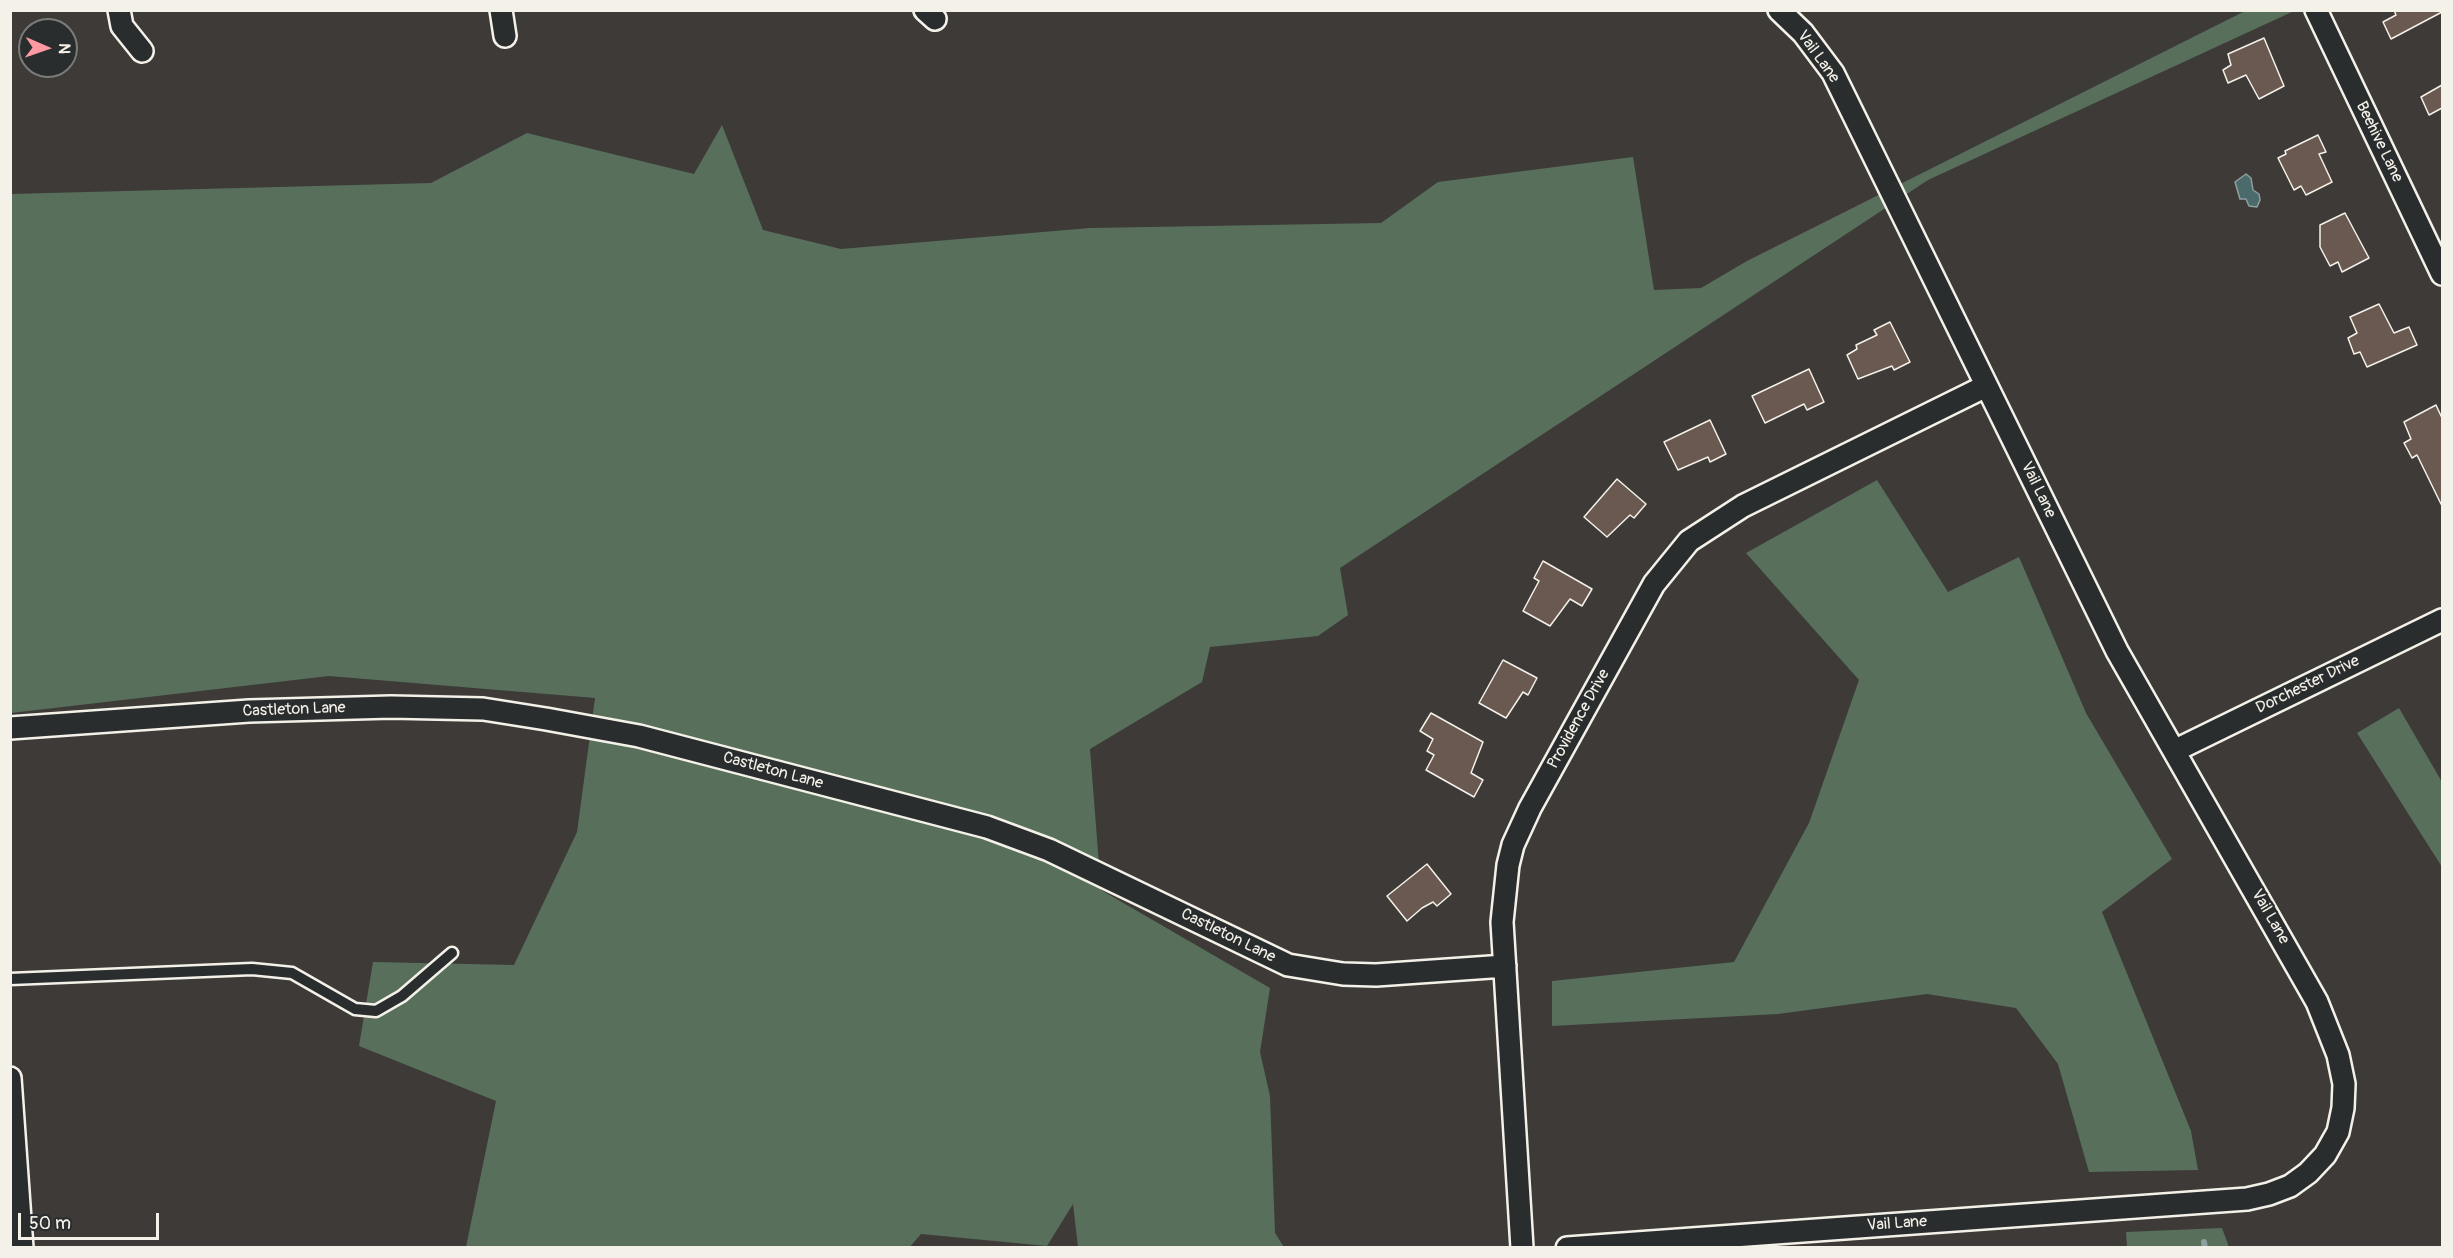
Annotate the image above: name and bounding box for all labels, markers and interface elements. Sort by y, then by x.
north arrow [18,18,78,78]
street label: Vail Lane [1793,27,1843,87]
text: N [54,43,74,54]
street label: Beehive Lane [2351,99,2407,185]
street label: Vail Lane [2016,459,2060,521]
street label: Dorchester Drive [2253,652,2363,718]
street label: Providence Drive [1544,666,1614,772]
street label: Castleton Lane [242,699,346,721]
street label: Castleton Lane [721,748,825,794]
street label: Vail Lane [2247,886,2293,948]
street label: Castleton Lane [1178,905,1278,967]
scale bar [21,1201,162,1239]
text: 50 m [29,1212,71,1235]
street label: Vail Lane [1866,1212,1928,1236]

